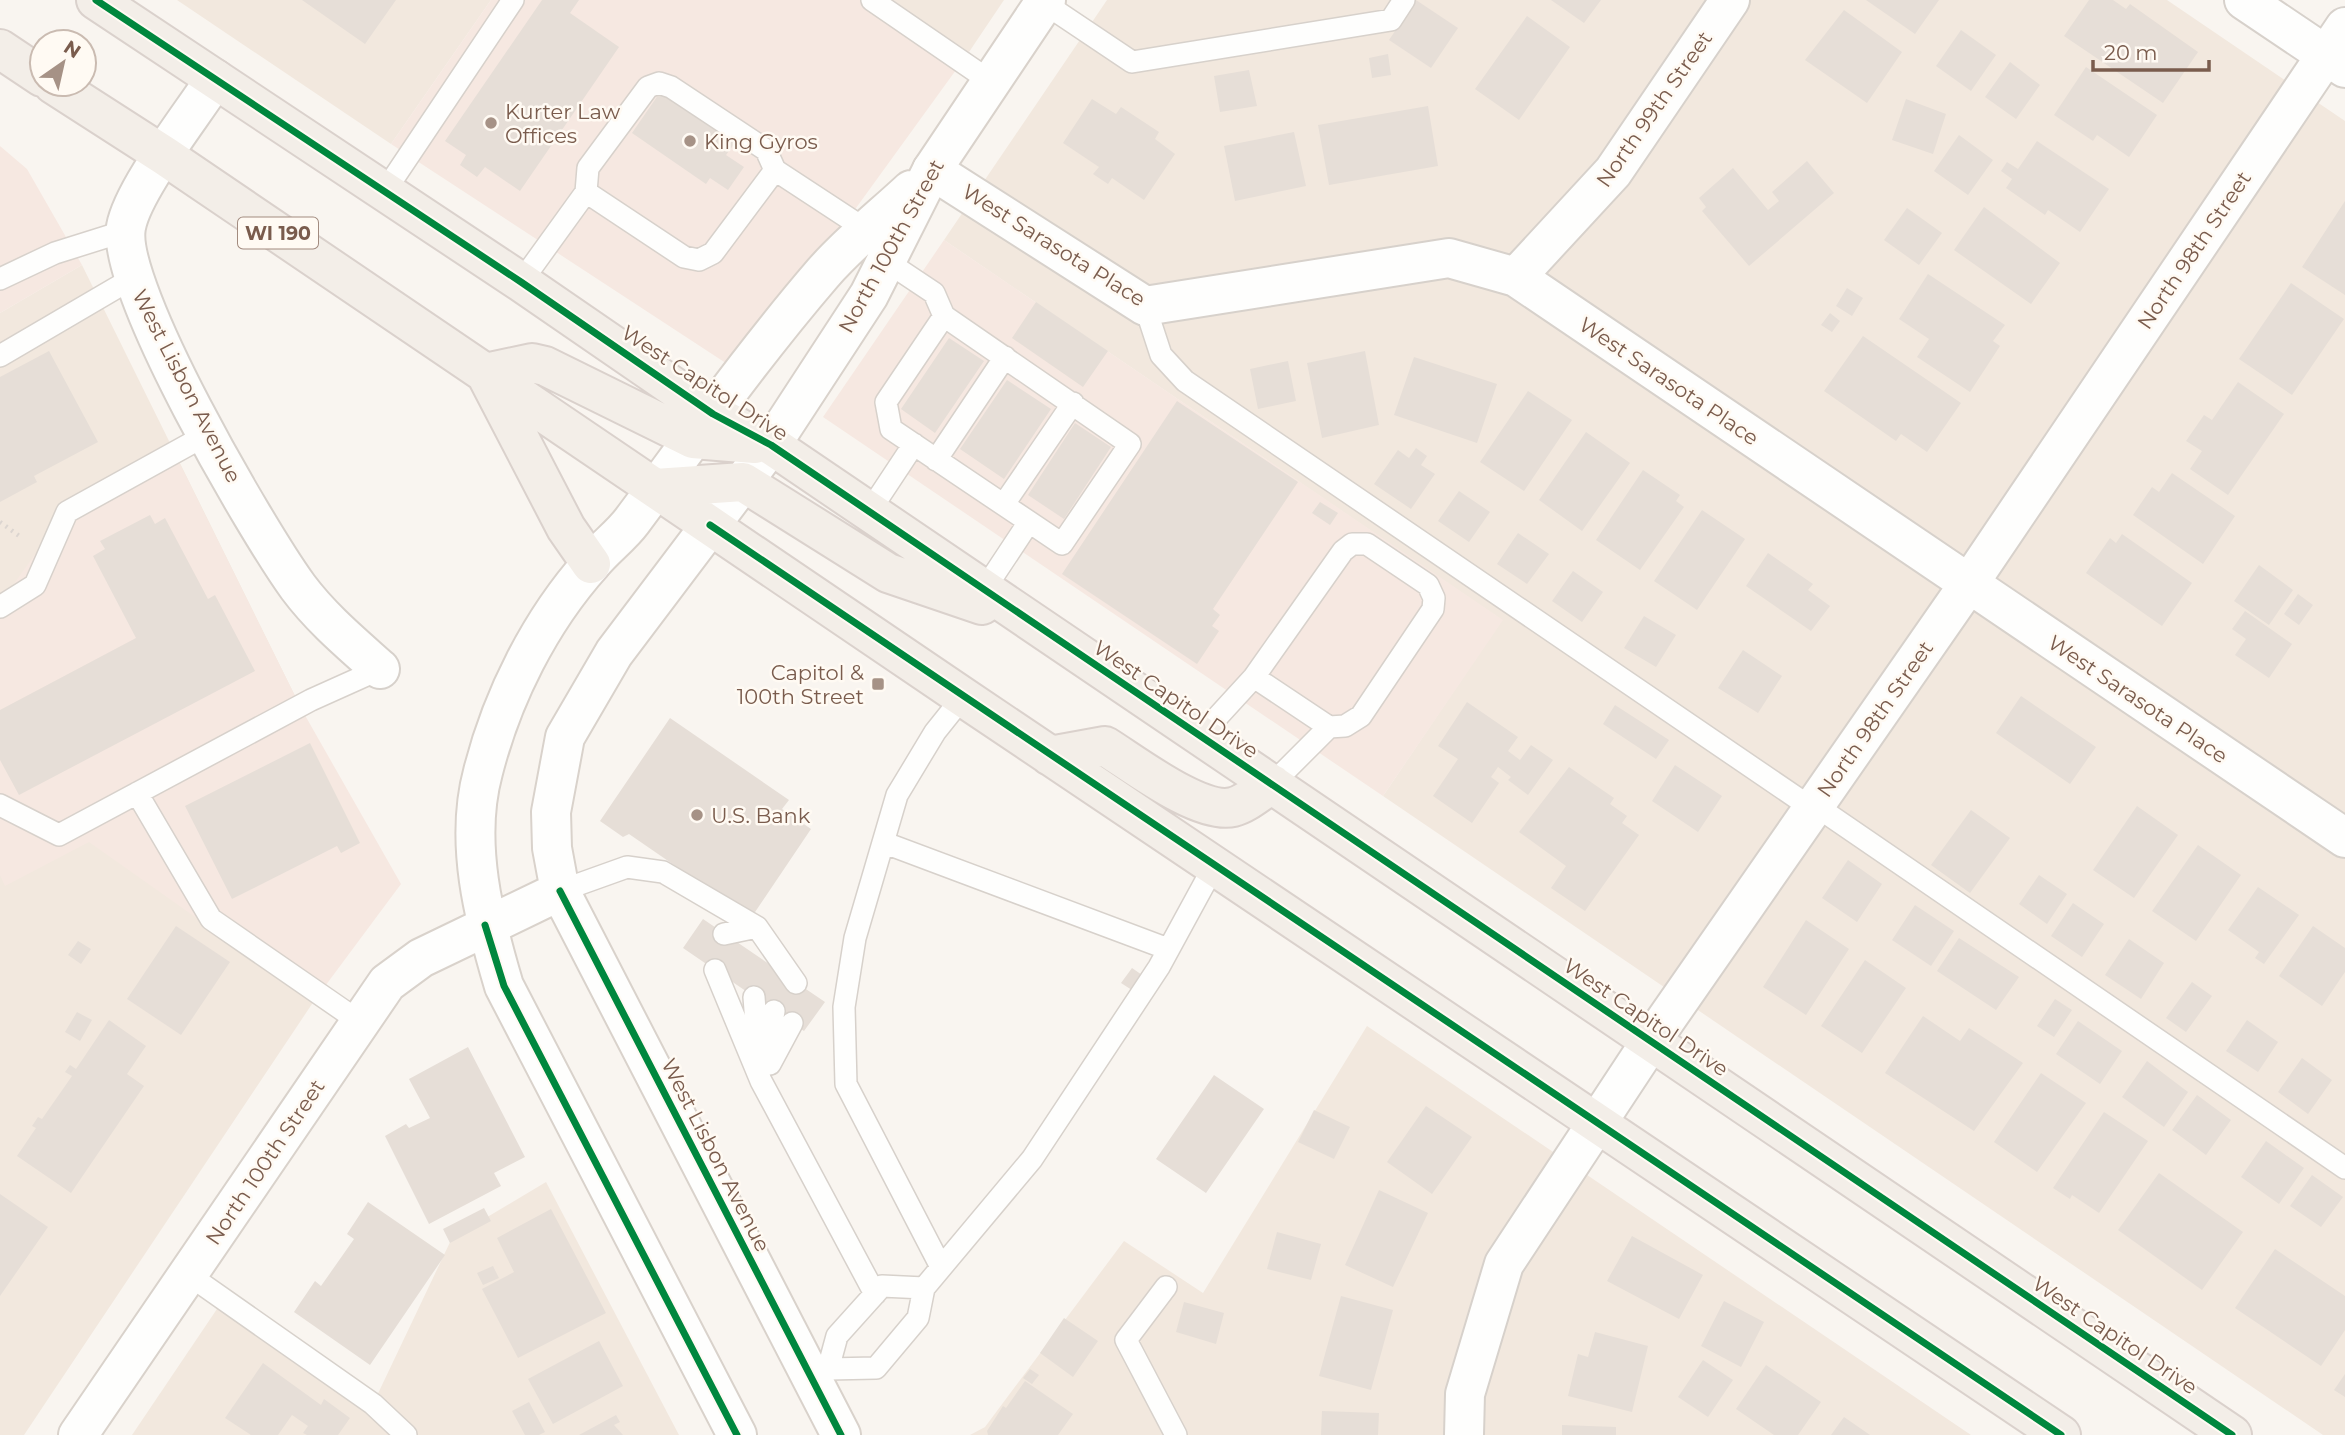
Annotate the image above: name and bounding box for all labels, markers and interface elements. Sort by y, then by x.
street label: North 99th Street [1591,26,1717,192]
north arrow [28,28,98,98]
scale bar [2093,28,2208,72]
text: N [59,35,85,63]
text: 20 m [2104,40,2158,65]
place label: Kurter Law Offices [505,99,621,148]
marker: Kurter Law Offices [483,115,499,131]
place label: King Gyros [704,129,818,154]
marker: King Gyros [682,133,698,149]
street label: North 100th Street [833,155,949,337]
street label: North 98th Street [2132,166,2256,334]
street label: West Sarasota Place [958,178,1150,312]
road number: WI 190 [238,218,318,248]
street label: West Lisbon Avenue [127,285,247,487]
street label: West Sarasota Place [1574,312,1764,450]
street label: West Capitol Drive [617,320,793,446]
street label: West Sarasota Place [2043,630,2233,768]
street label: West Capitol Drive [1089,635,1263,763]
street label: North 98th Street [1812,636,1938,802]
place label: Capitol & 100th Street [737,660,864,709]
marker: Capitol & 100th Street [870,676,886,692]
place label: U.S. Bank [711,803,811,828]
marker: U.S. Bank [689,807,705,823]
street label: West Capitol Drive [1559,953,1733,1081]
street label: West Lisbon Avenue [656,1054,776,1256]
street label: North 100th Street [200,1074,330,1250]
street label: West Capitol Drive [2028,1271,2202,1399]

